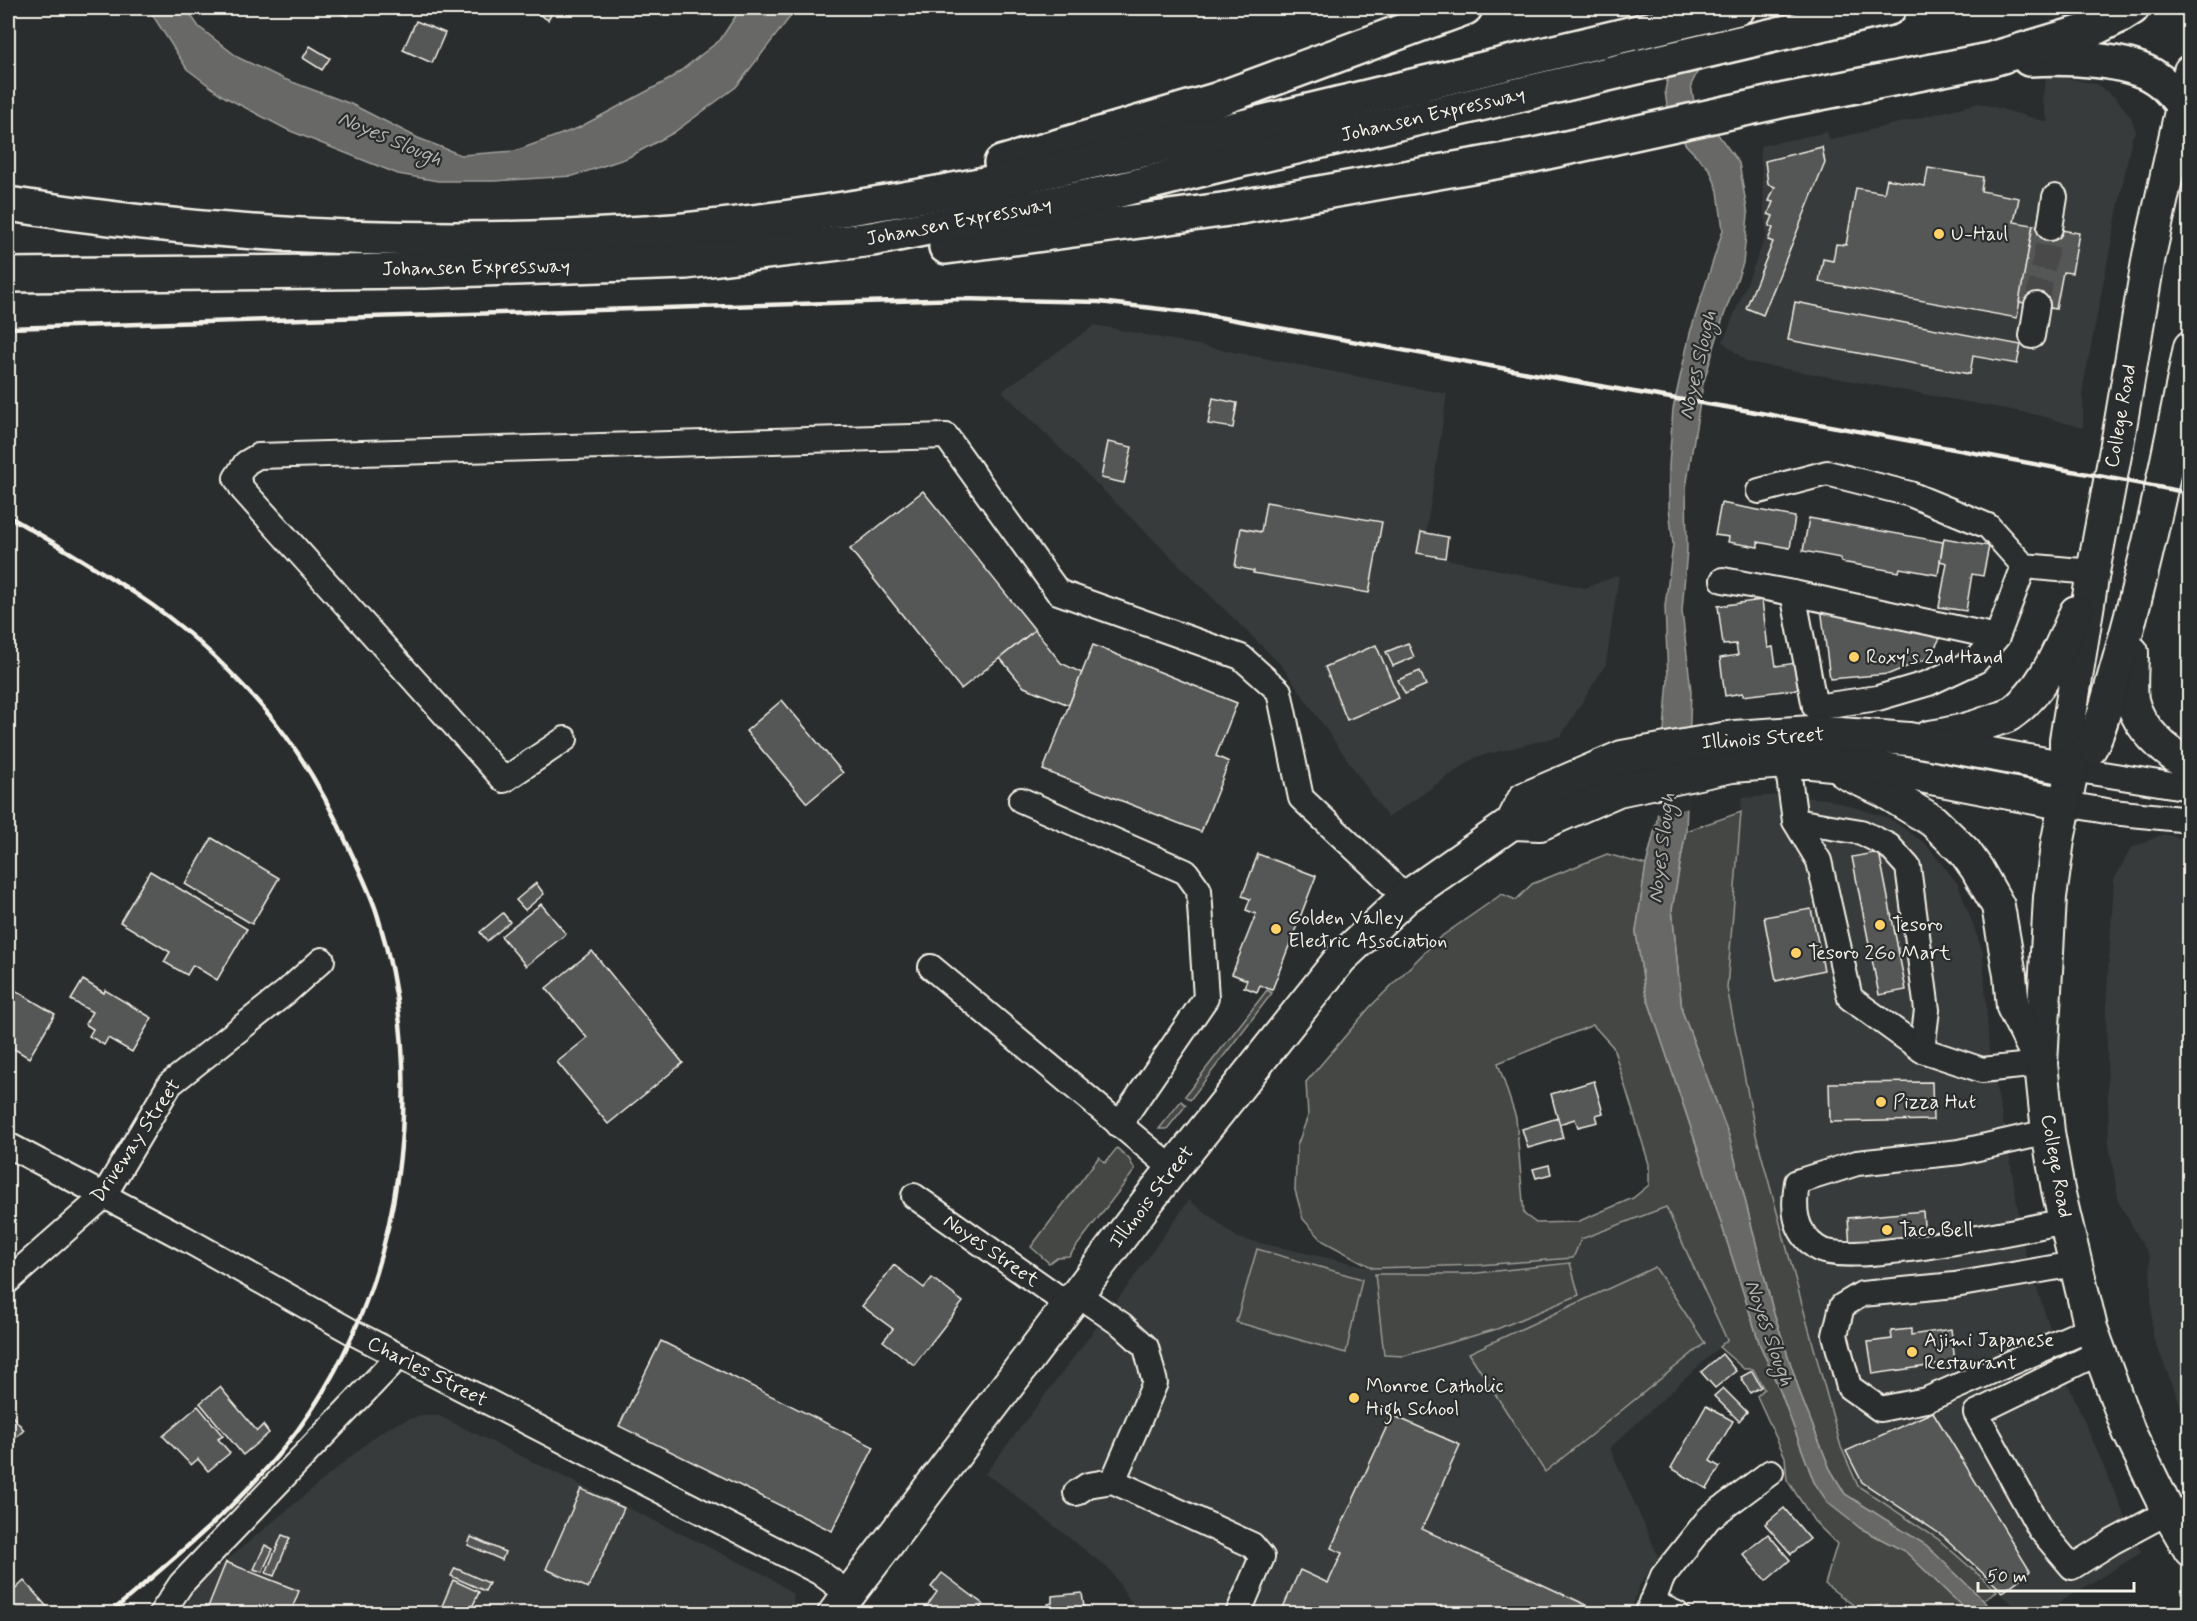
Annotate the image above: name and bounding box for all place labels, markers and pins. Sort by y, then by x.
place label: U-Haul [1951,221,2008,248]
marker: U-Haul [1932,227,1946,241]
place label: Roxy's 2nd Hand [1866,644,2003,671]
marker: Roxy's 2nd Hand [1847,650,1861,664]
place label: Golden Valley Electric Association [1288,905,1447,955]
place label: Tesoro [1892,912,1943,939]
marker: Tesoro [1873,918,1887,932]
marker: Golden Valley Electric Association [1269,922,1283,936]
place label: Tesoro 2Go Mart [1808,940,1951,967]
marker: Tesoro 2Go Mart [1789,946,1803,960]
place label: Pizza Hut [1893,1089,1976,1116]
marker: Pizza Hut [1874,1095,1888,1109]
place label: Taco Bell [1899,1217,1973,1244]
marker: Taco Bell [1880,1223,1894,1237]
place label: Ajimi Japanese Restaurant [1924,1327,2054,1377]
marker: Ajimi Japanese Restaurant [1905,1345,1919,1359]
place label: Monroe Catholic High School [1366,1373,1504,1425]
marker: Monroe Catholic High School [1347,1391,1361,1405]

